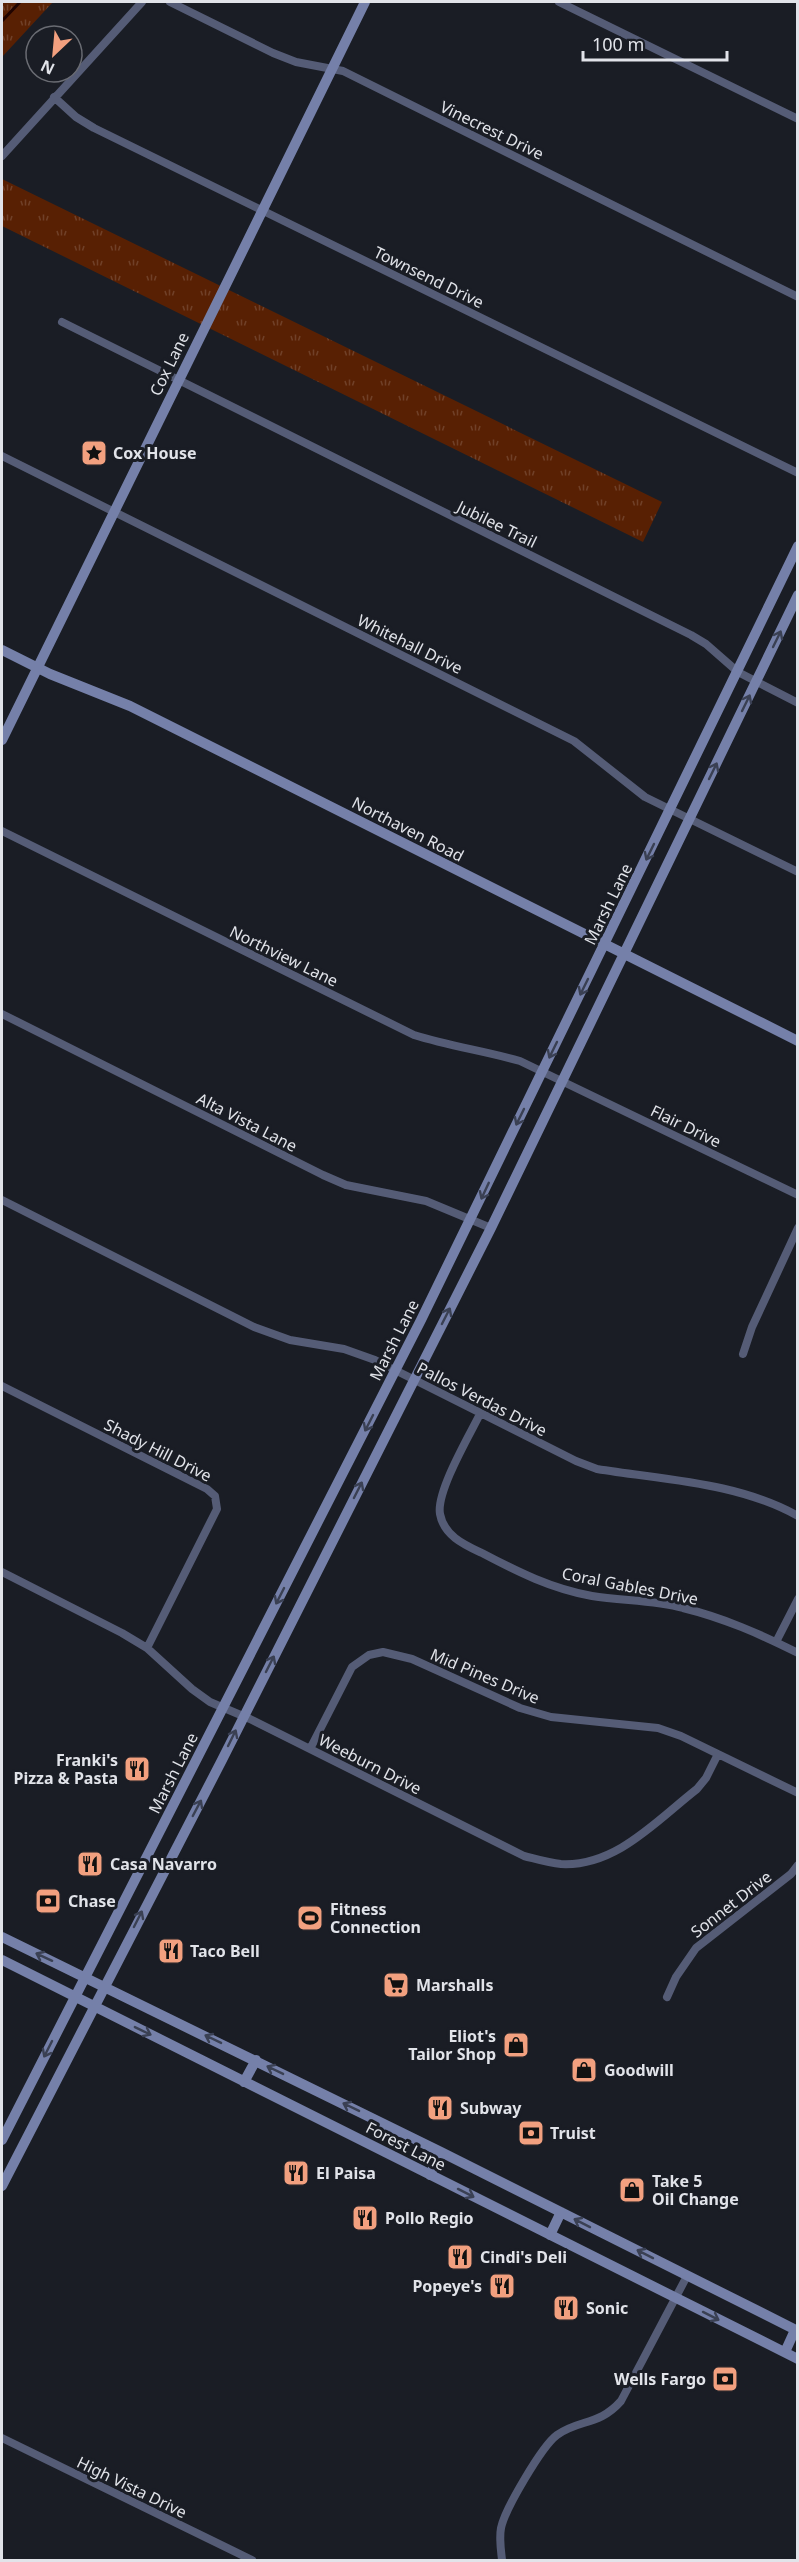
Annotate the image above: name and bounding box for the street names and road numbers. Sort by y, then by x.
street label: Vinecrest Drive [436,95,548,165]
street label: Townsend Drive [370,241,488,313]
street label: Cox Lane [144,328,194,400]
street label: Jubilee Trail [452,494,541,553]
street label: Whitehall Drive [354,609,466,679]
street label: Northaven Road [348,791,468,867]
street label: Marsh Lane [579,860,637,948]
street label: Northview Lane [226,920,342,992]
street label: Alta Vista Lane [193,1087,301,1157]
street label: Flair Drive [647,1099,725,1153]
street label: Marsh Lane [364,1296,424,1384]
street label: Pallos Verdas Drive [413,1357,551,1441]
street label: Shady Hill Drive [101,1413,215,1487]
street label: Coral Gables Drive [560,1562,700,1610]
street label: Mid Pines Drive [427,1643,543,1709]
street label: Marsh Lane [143,1729,203,1817]
street label: Weeburn Drive [315,1729,425,1799]
street label: Sonnet Drive [686,1866,776,1942]
street label: Forest Lane [362,2116,450,2176]
street label: High Vista Drive [73,2451,191,2523]

